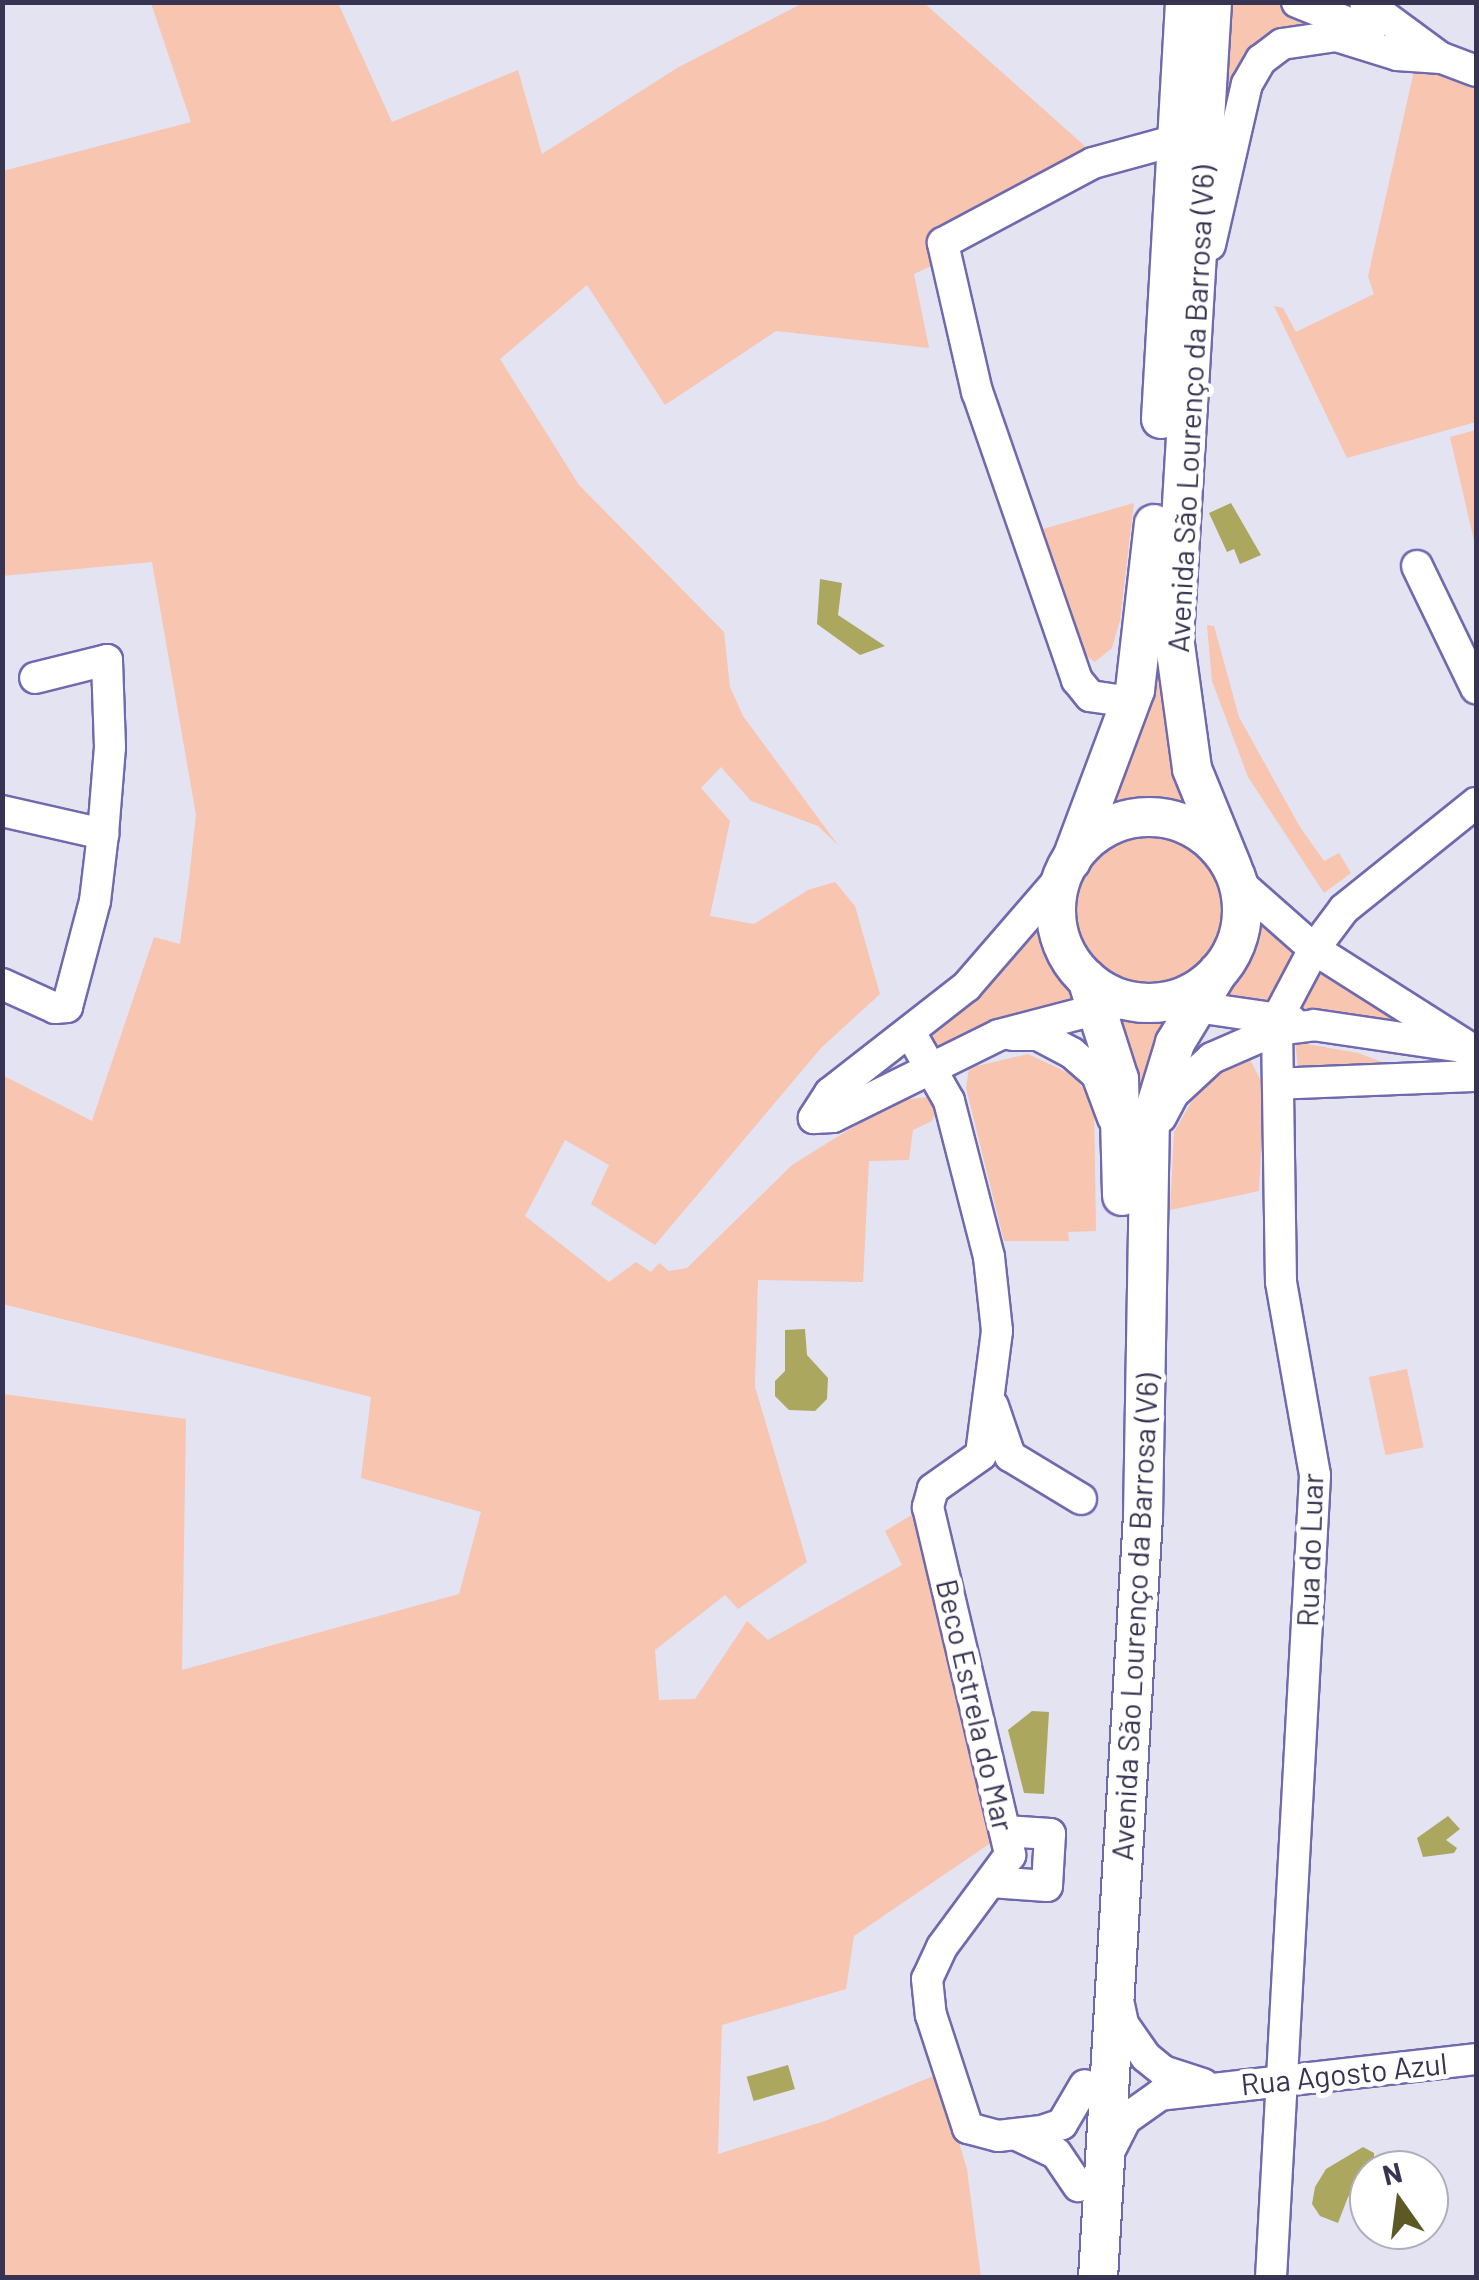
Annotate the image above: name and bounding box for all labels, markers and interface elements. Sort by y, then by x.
street label: Avenida São Lourenço da Barrosa (V6) [1159,164,1221,654]
street label: Avenida São Lourenço da Barrosa (V6) [1103,1372,1165,1862]
street label: Rua do Luar [1288,1472,1330,1628]
street label: Beco Estrela do Mar [929,1575,1023,1835]
street label: Rua Agosto Azul [1239,2044,1449,2102]
north arrow [1349,2150,1449,2250]
text: N [1379,2154,1405,2192]

